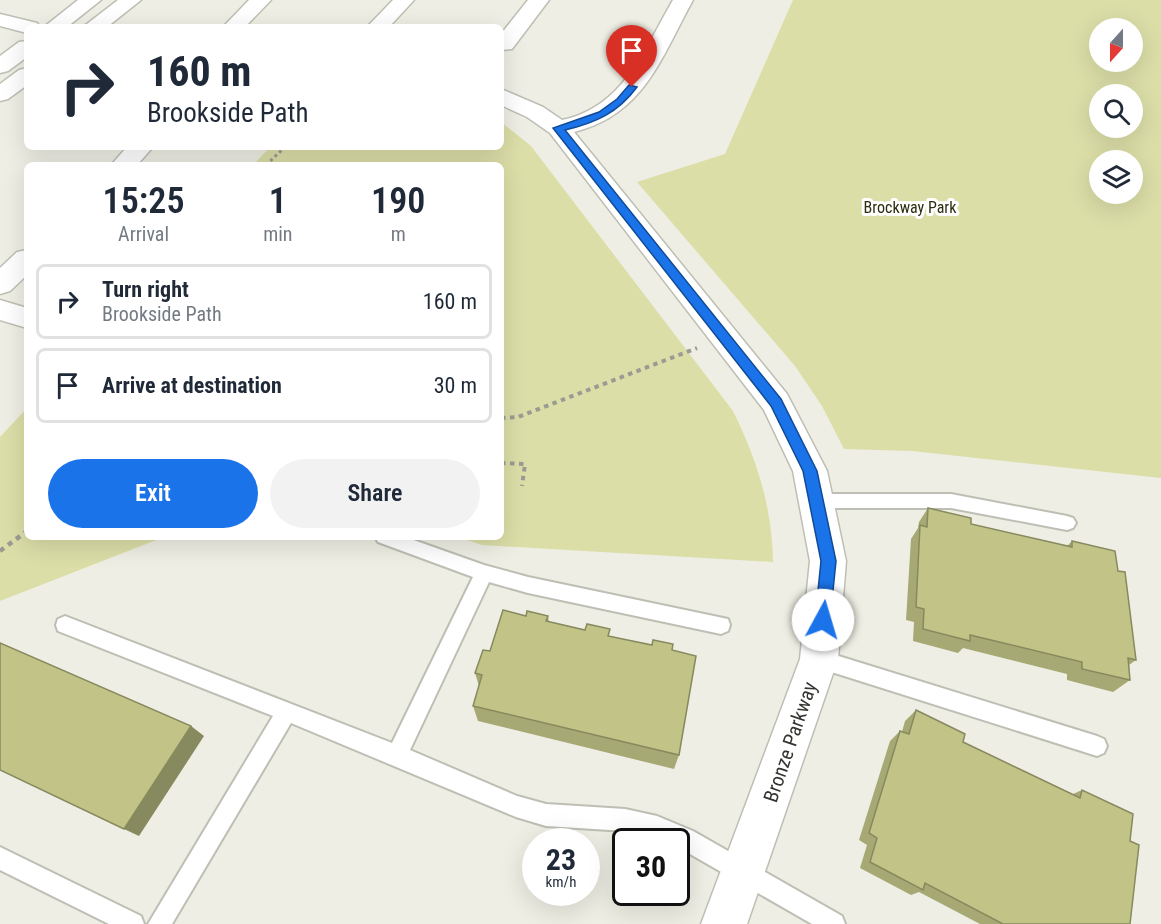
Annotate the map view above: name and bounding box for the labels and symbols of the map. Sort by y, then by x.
north arrow [1089,18,1143,72]
pin [606,25,657,87]
park label: Brockway Park [864,198,957,217]
position arrow [791,588,855,652]
street label: Bronze Parkway [758,679,822,805]
speed limit sign: 30 [612,828,690,906]

